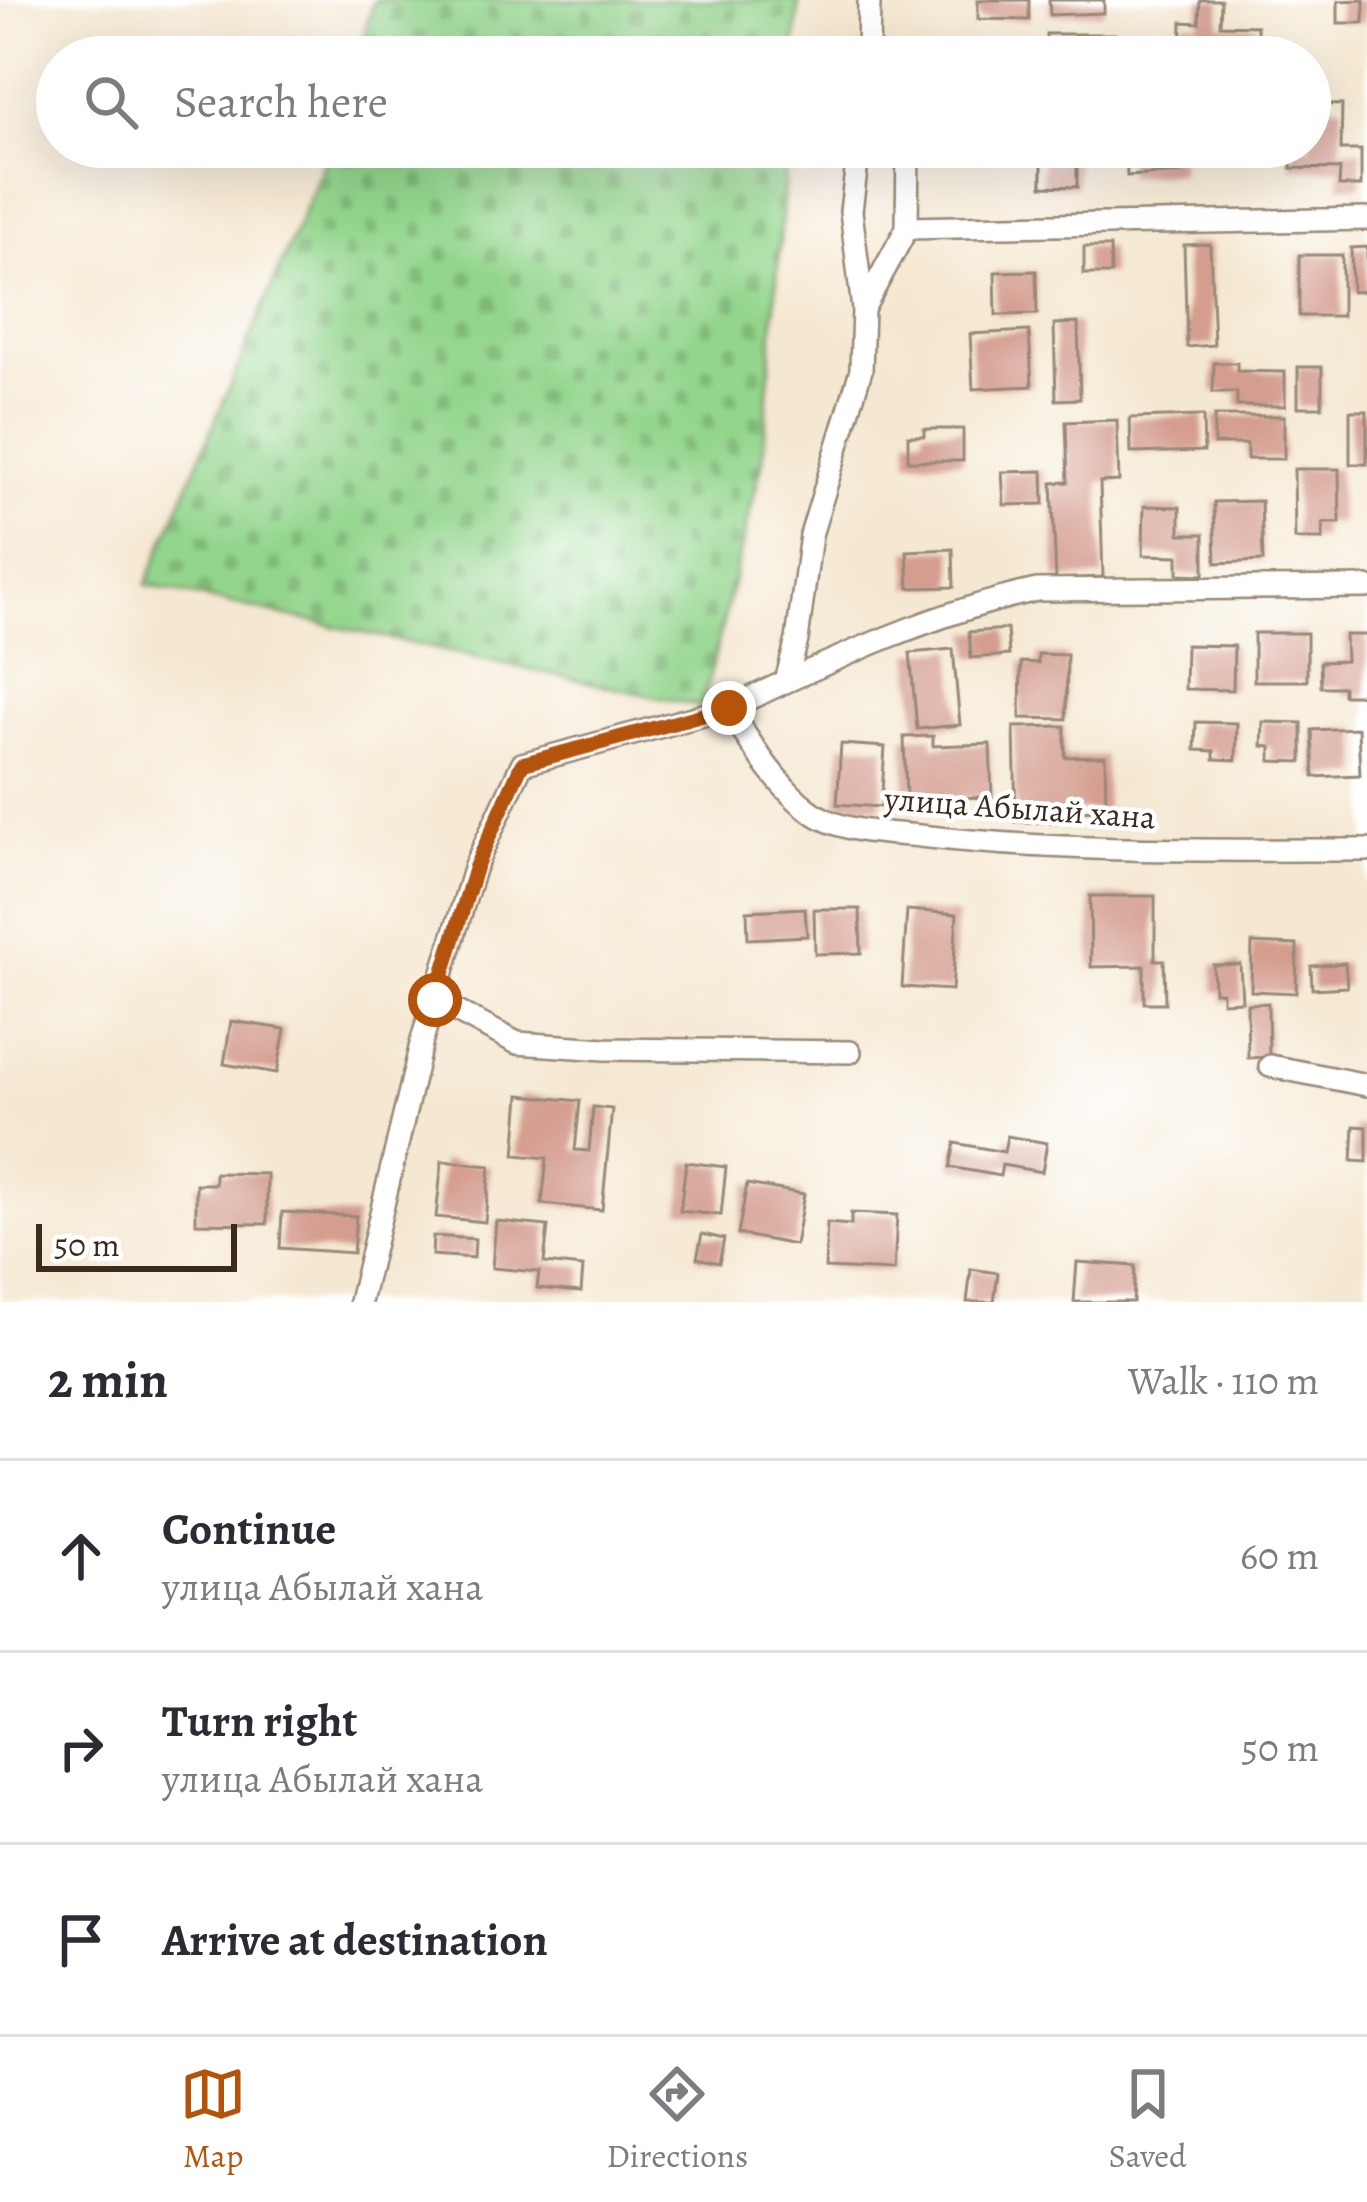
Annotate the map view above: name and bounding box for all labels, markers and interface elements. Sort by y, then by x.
search box [36,36,1331,168]
icon: search [78,69,144,135]
text: Search here [174,71,388,133]
route end [702,681,756,735]
street label: улица Абылай хана [882,776,1158,839]
route start [408,973,462,1027]
scale bar [36,1218,237,1271]
text: 50 m [54,1222,120,1267]
text: 2 min [48,1345,168,1415]
text: Walk · 110 m [1128,1354,1319,1407]
text: Continue [162,1498,336,1560]
icon: ahead [48,1523,114,1589]
text: 60 m [1240,1529,1319,1582]
text: улица Абылай хана [162,1560,483,1613]
text: Turn right [162,1690,357,1752]
icon: right [48,1715,114,1781]
text: 50 m [1241,1721,1319,1774]
text: улица Абылай хана [162,1752,483,1805]
icon: arrive [48,1907,114,1973]
text: Arrive at destination [162,1909,548,1971]
tab: Map [180,2061,246,2178]
tab: Directions [607,2061,748,2178]
tab: Saved [1109,2061,1187,2178]

